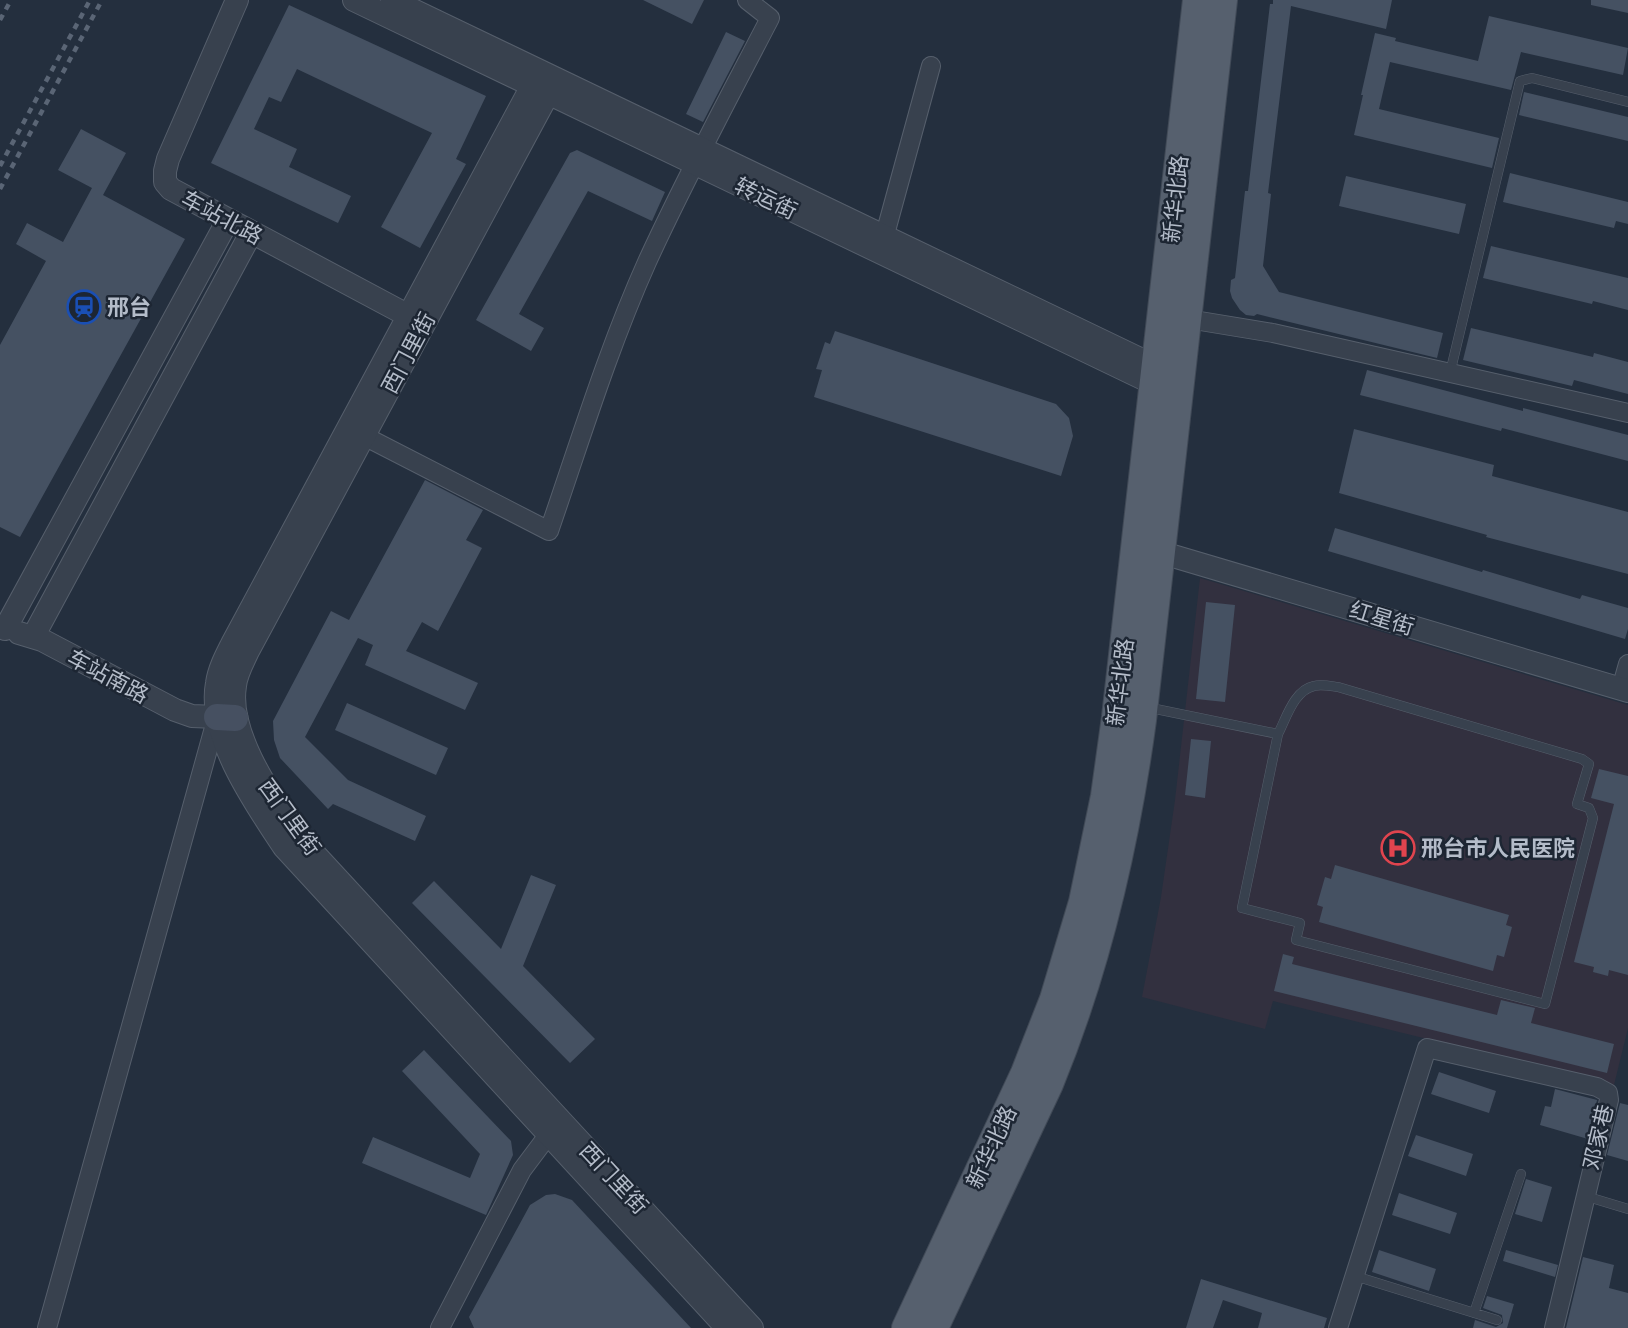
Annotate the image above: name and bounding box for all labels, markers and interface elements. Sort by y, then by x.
street label: 新华北路 [1156,154,1194,244]
street label: 转运街 [730,171,802,225]
street label: 车站北路 [177,184,267,250]
station icon: 邢台 [66,289,102,325]
place label: 邢台 [107,293,151,321]
street label: 西门里街 [375,308,441,398]
street label: 红星街 [1346,595,1418,641]
street label: 新华北路 [1101,637,1139,727]
street label: 车站南路 [63,643,153,709]
street label: 西门里街 [253,773,327,861]
hospital icon: 邢台市人民医院 [1380,830,1416,866]
place label: 邢台市人民医院 [1421,834,1575,862]
street label: 新华北路 [960,1101,1022,1193]
street label: 邓家巷 [1577,1102,1619,1172]
street label: 西门里街 [574,1136,654,1220]

